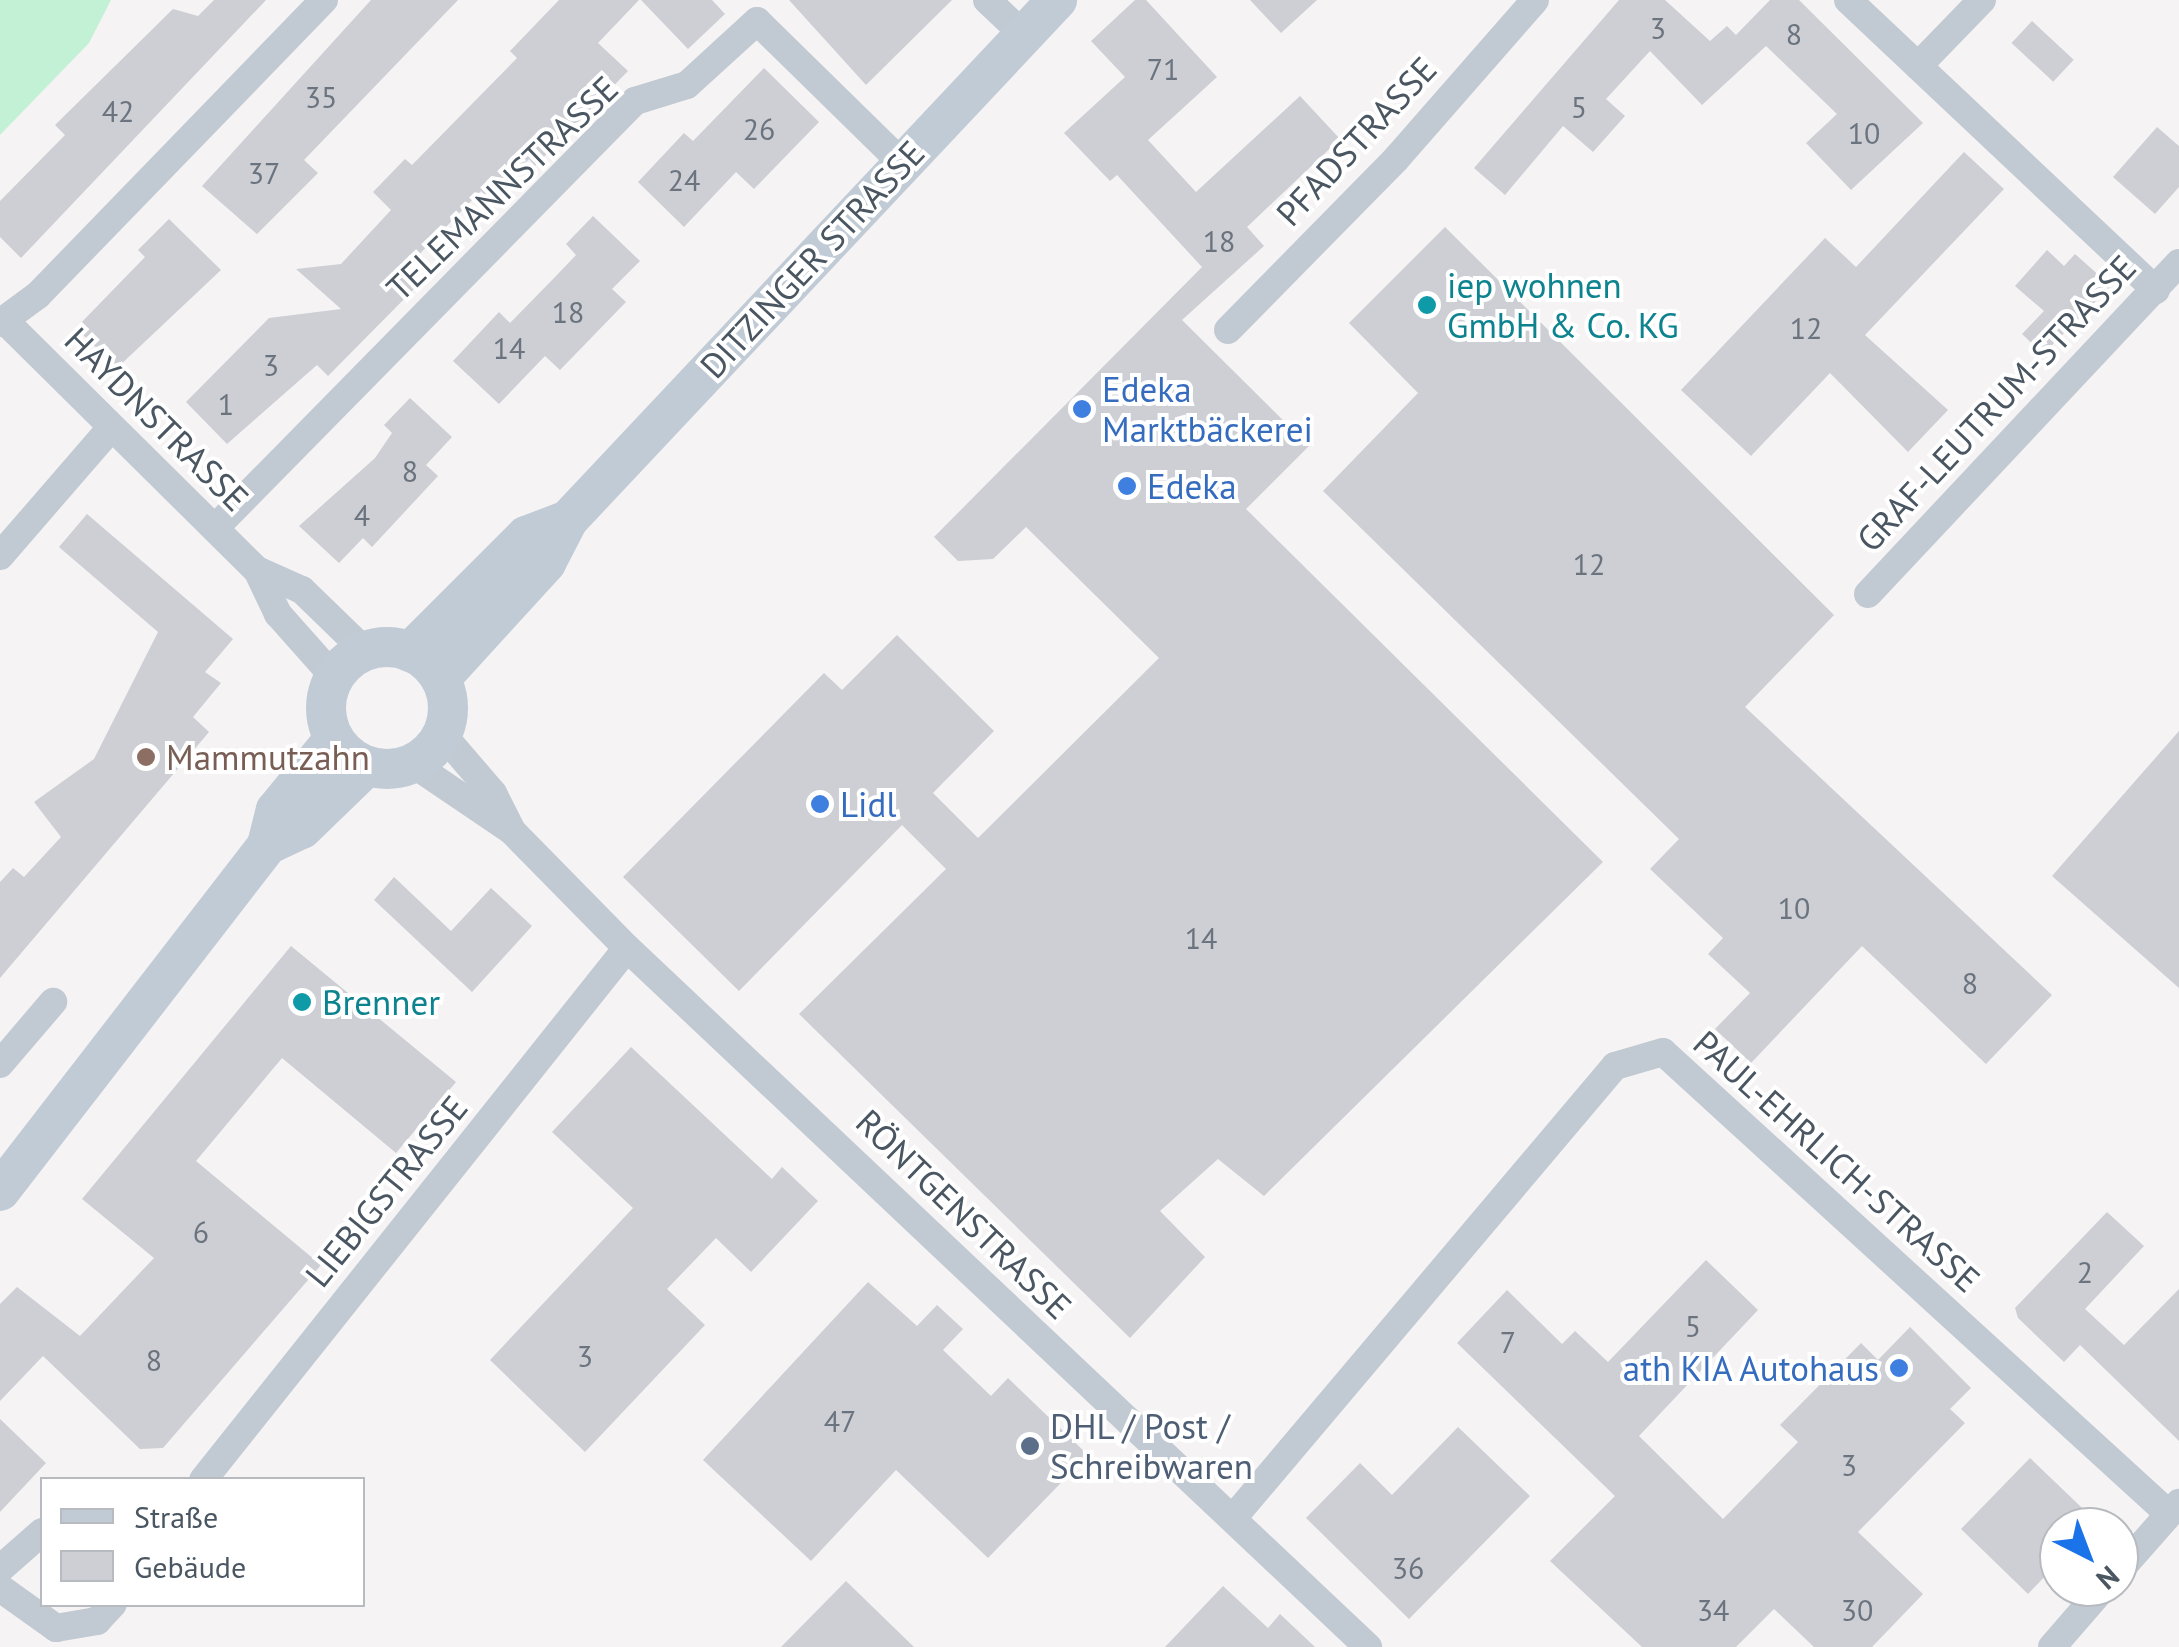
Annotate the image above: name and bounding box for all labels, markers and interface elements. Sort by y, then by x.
house number: 3 [1650,10,1666,46]
house number: 8 [1786,16,1802,52]
street label: PFADSTRASSE [1267,48,1445,234]
house number: 71 [1147,51,1179,87]
street label: TELEMANNSTRASSE [378,67,626,309]
house number: 35 [305,79,337,115]
house number: 5 [1571,89,1587,125]
house number: 42 [102,93,134,129]
house number: 26 [743,111,775,147]
house number: 10 [1848,115,1880,151]
street label: DITZINGER STRASSE [691,132,933,386]
house number: 37 [248,155,280,191]
house number: 24 [668,162,700,198]
house number: 18 [1203,223,1235,259]
street label: GRAF-LEUTRUM-STRASSE [1848,246,2144,560]
place label: iep wohnen GmbH & Co. KG [1447,264,1681,346]
house number: 18 [552,294,584,330]
marker: iep wohnen GmbH & Co. KG [1416,294,1438,316]
house number: 12 [1790,310,1822,346]
street label: HAYDNSTRASSE [57,319,257,519]
house number: 14 [493,330,525,366]
house number: 3 [263,347,279,383]
place label: Edeka Marktbäckerei [1102,368,1313,450]
house number: 1 [218,386,234,422]
marker: Edeka Marktbäckerei [1071,398,1093,420]
house number: 8 [402,453,418,489]
place label: Edeka [1147,465,1236,507]
marker: Edeka [1116,475,1138,497]
house number: 4 [354,497,370,533]
house number: 12 [1573,546,1605,582]
place label: Mammutzahn [166,736,370,778]
marker: Mammutzahn [135,746,157,768]
place label: Lidl [840,783,897,825]
marker: Lidl [809,793,831,815]
house number: 10 [1778,890,1810,926]
house number: 14 [1185,920,1217,956]
house number: 8 [1962,965,1978,1001]
place label: Brenner [322,981,440,1023]
marker: Brenner [291,991,313,1013]
street label: PAUL-EHRLICH-STRASSE [1685,1021,1989,1301]
street label: LIEBIGSTRASSE [296,1087,476,1295]
street label: RÖNTGENSTRASSE [848,1101,1080,1327]
house number: 6 [193,1214,209,1250]
house number: 2 [2077,1254,2093,1290]
house number: 5 [1685,1308,1701,1344]
house number: 7 [1500,1324,1516,1360]
house number: 3 [577,1338,593,1374]
house number: 8 [146,1342,162,1378]
place label: ath KIA Autohaus [1620,1347,1879,1389]
marker: ath KIA Autohaus [1888,1357,1910,1379]
house number: 47 [824,1403,856,1439]
place label: DHL / Post / Schreibwaren [1050,1405,1253,1487]
marker: DHL / Post / Schreibwaren [1019,1435,1041,1457]
house number: 3 [1841,1447,1857,1483]
legend [40,1477,365,1607]
text: Straße [134,1497,218,1536]
north arrow [2039,1507,2139,1607]
text: Gebäude [134,1547,246,1586]
house number: 36 [1392,1550,1424,1586]
text: N [2089,1558,2127,1598]
house number: 34 [1697,1592,1729,1628]
house number: 30 [1841,1592,1873,1628]

